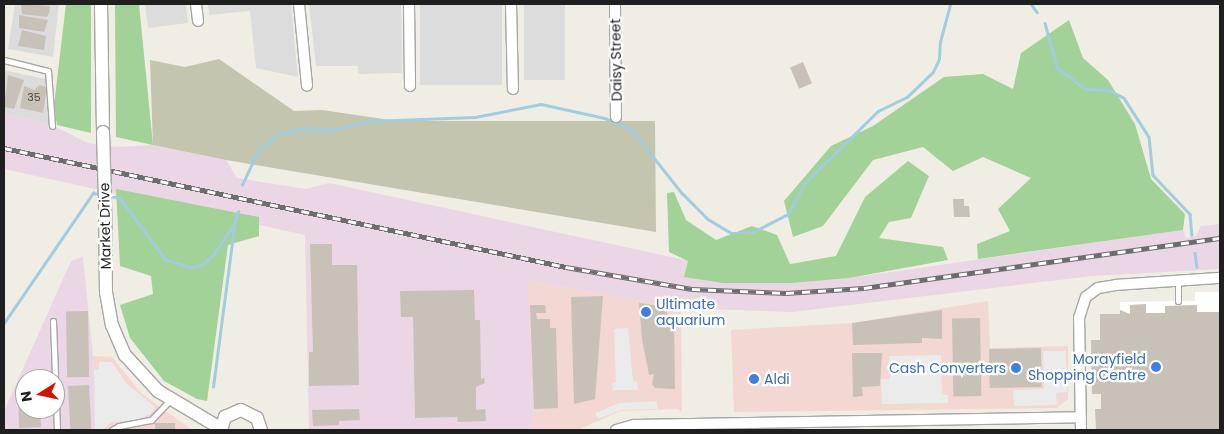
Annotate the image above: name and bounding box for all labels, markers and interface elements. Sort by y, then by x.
street label: Daisy Street [607,18,625,102]
house number: 35 [27,90,41,104]
street label: Market Drive [96,183,114,269]
place label: Ultimate aquarium [656,296,725,328]
marker: Ultimate aquarium [640,306,652,318]
place label: Morayfield Shopping Centre [1028,351,1146,384]
place label: Cash Converters [889,360,1006,376]
marker: Morayfield Shopping Centre [1150,361,1162,373]
marker: Cash Converters [1010,362,1022,374]
north arrow [15,369,65,419]
place label: Aldi [764,371,790,387]
marker: Aldi [748,373,760,385]
text: N [15,390,37,403]

